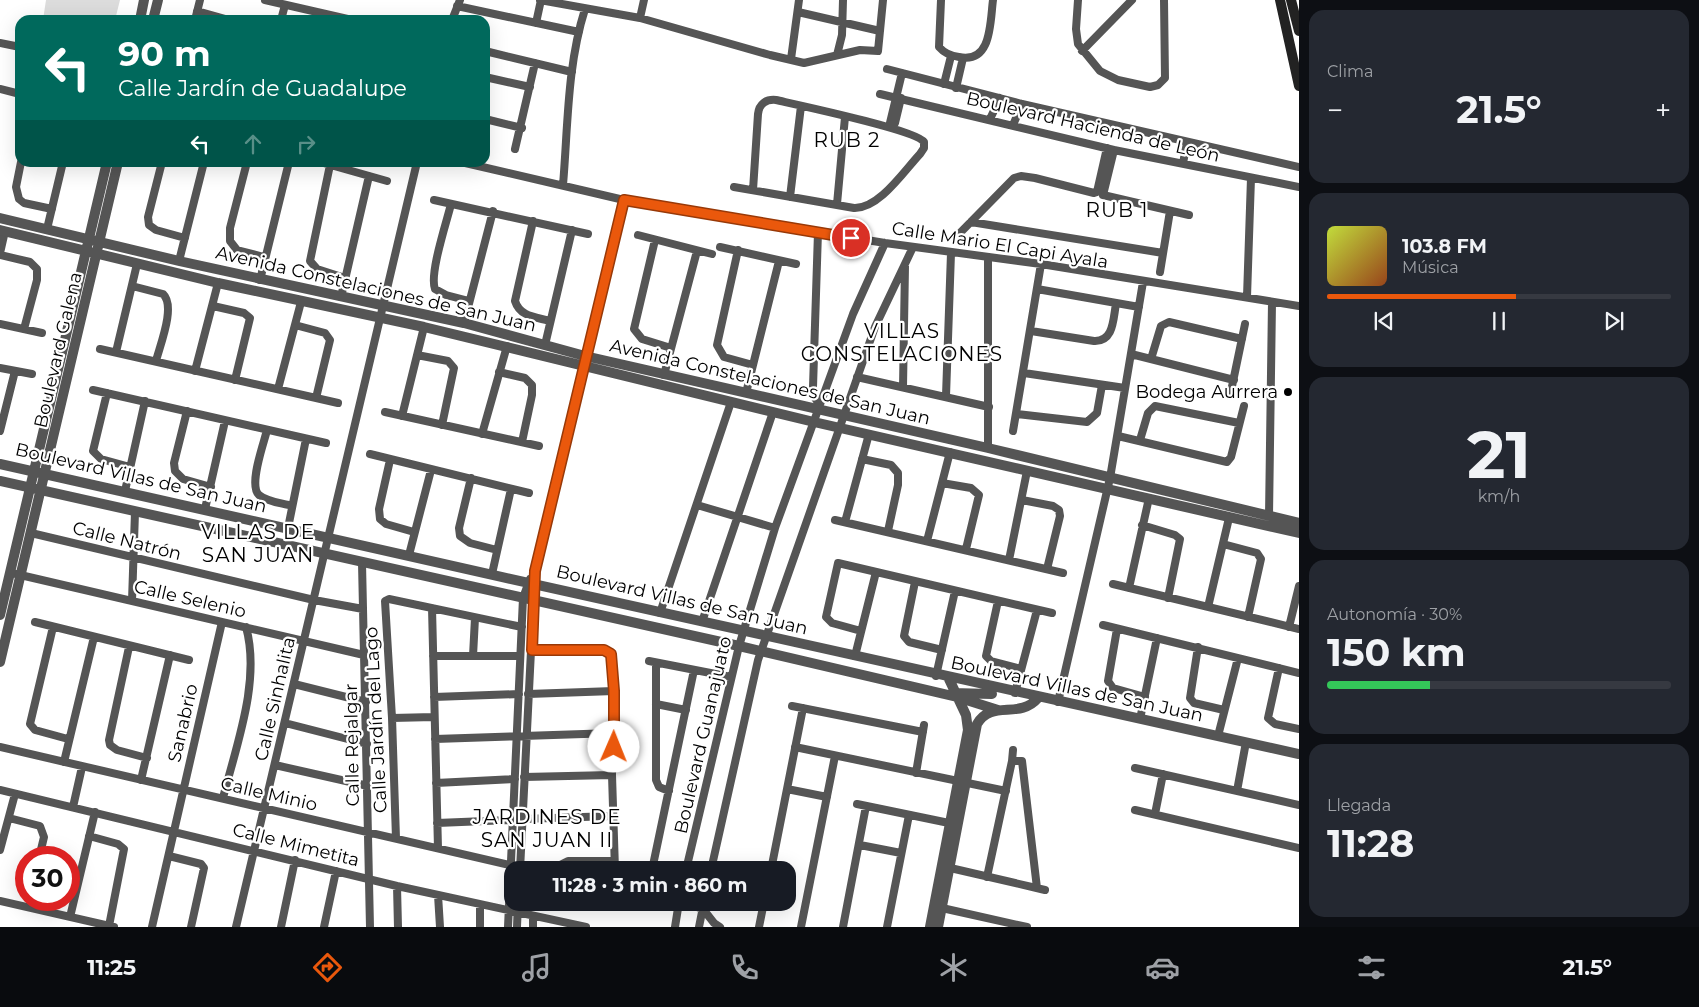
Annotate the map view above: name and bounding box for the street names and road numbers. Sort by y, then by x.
street label: Boulevard Hacienda de León [964,87,1222,167]
street label: Calle Mario El Capi Ayala [890,217,1110,273]
street label: Avenida Constelaciones de San Juan [214,241,538,337]
street label: Boulevard Galena [29,270,87,430]
street label: Avenida Constelaciones de San Juan [608,334,932,430]
street label: Boulevard Villas de San Juan [13,438,269,518]
street label: Calle Natrón [70,517,184,565]
street label: Boulevard Villas de San Juan [554,560,810,640]
street label: Calle Selenio [132,575,248,623]
street label: Calle Jardín del Lago [360,626,392,814]
street label: Boulevard Guanajuato [670,634,736,836]
street label: Calle Sinhalita [250,635,300,763]
street label: Boulevard Villas de San Juan [949,651,1205,727]
street label: Sanabrio [163,682,203,764]
street label: Calle Rejalgar [340,683,364,807]
street label: Calle Minio [218,772,320,816]
street label: Calle Mimetita [230,819,362,871]

